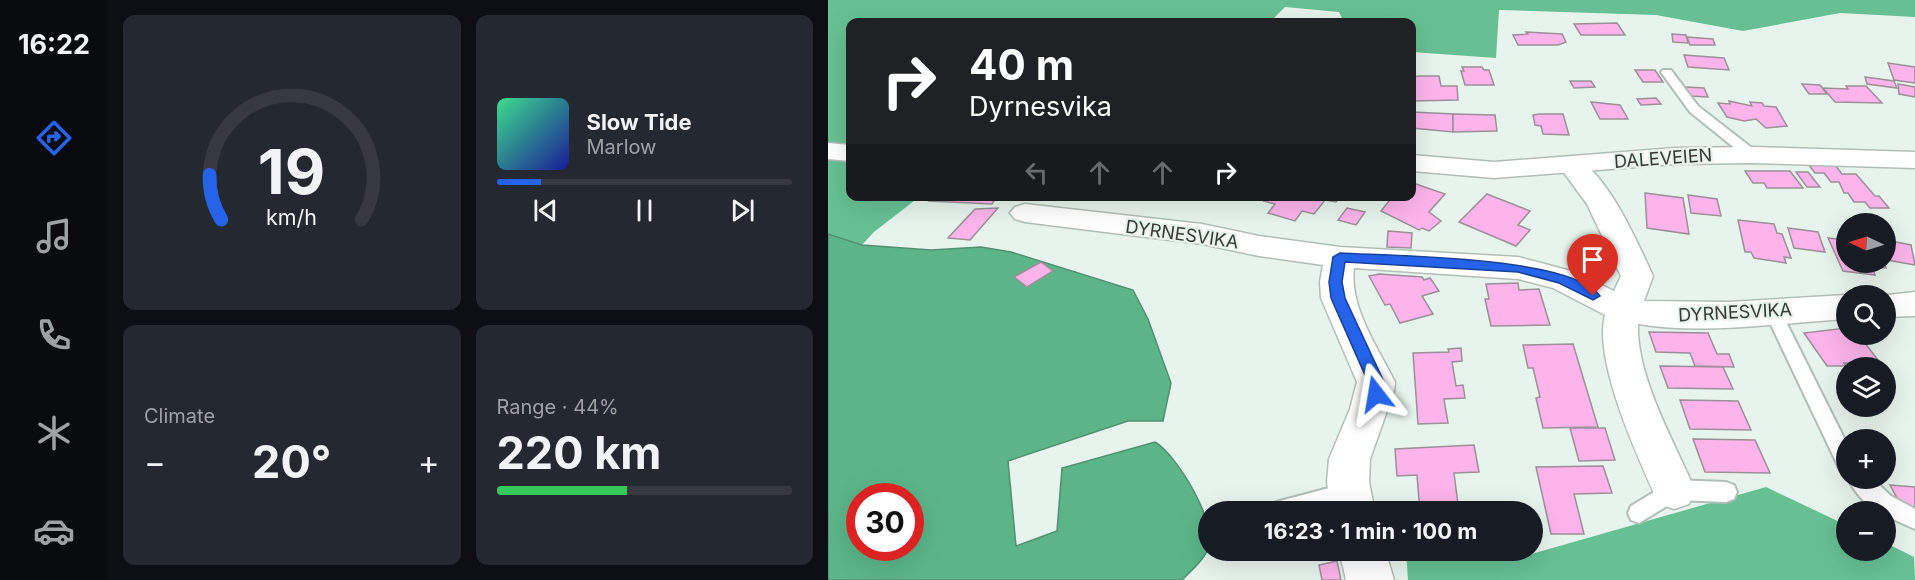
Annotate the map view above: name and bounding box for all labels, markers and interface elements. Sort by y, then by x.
text: 16:22 [18,28,90,61]
text: 40 m [969,39,1074,90]
icon: right [870,42,948,120]
text: Dyrnesvika [969,90,1112,123]
text: Slow Tide [587,109,692,135]
icon: directions [33,117,75,159]
text: 19 [258,134,325,209]
text: Marlow [587,135,656,159]
street label: DALEVEIEN [1613,144,1713,172]
icon: left [1020,156,1053,189]
icon: ahead [1083,156,1116,189]
icon: ahead [1146,156,1179,189]
icon: right [1209,156,1242,189]
icon: previous [529,194,562,227]
icon: pause [628,194,661,227]
icon: next [726,194,759,227]
text: km/h [266,204,317,230]
north arrow [1836,213,1896,273]
map controls [1836,213,1896,561]
icon: music [33,215,75,257]
street label: DYRNESVIKA [1124,216,1240,252]
pin [1567,234,1618,296]
icon: arrive [1576,243,1609,276]
button: search [1836,285,1896,345]
street label: DYRNESVIKA [1678,299,1792,325]
icon: phone [33,314,75,356]
button: layers [1836,357,1896,417]
position arrow [1344,362,1408,426]
text: Range · 44% [497,395,619,419]
text: Climate [144,404,215,428]
icon: climate [33,412,75,454]
text: 220 km [497,425,661,480]
button: + [1836,429,1896,489]
text: 20° [252,434,331,489]
text: − [144,442,166,482]
text: + [418,442,440,482]
speed limit sign: 30 [846,483,924,561]
button: − [1836,501,1896,561]
icon: car [33,510,75,552]
text: 16:23 · 1 min · 100 m [1264,518,1477,544]

